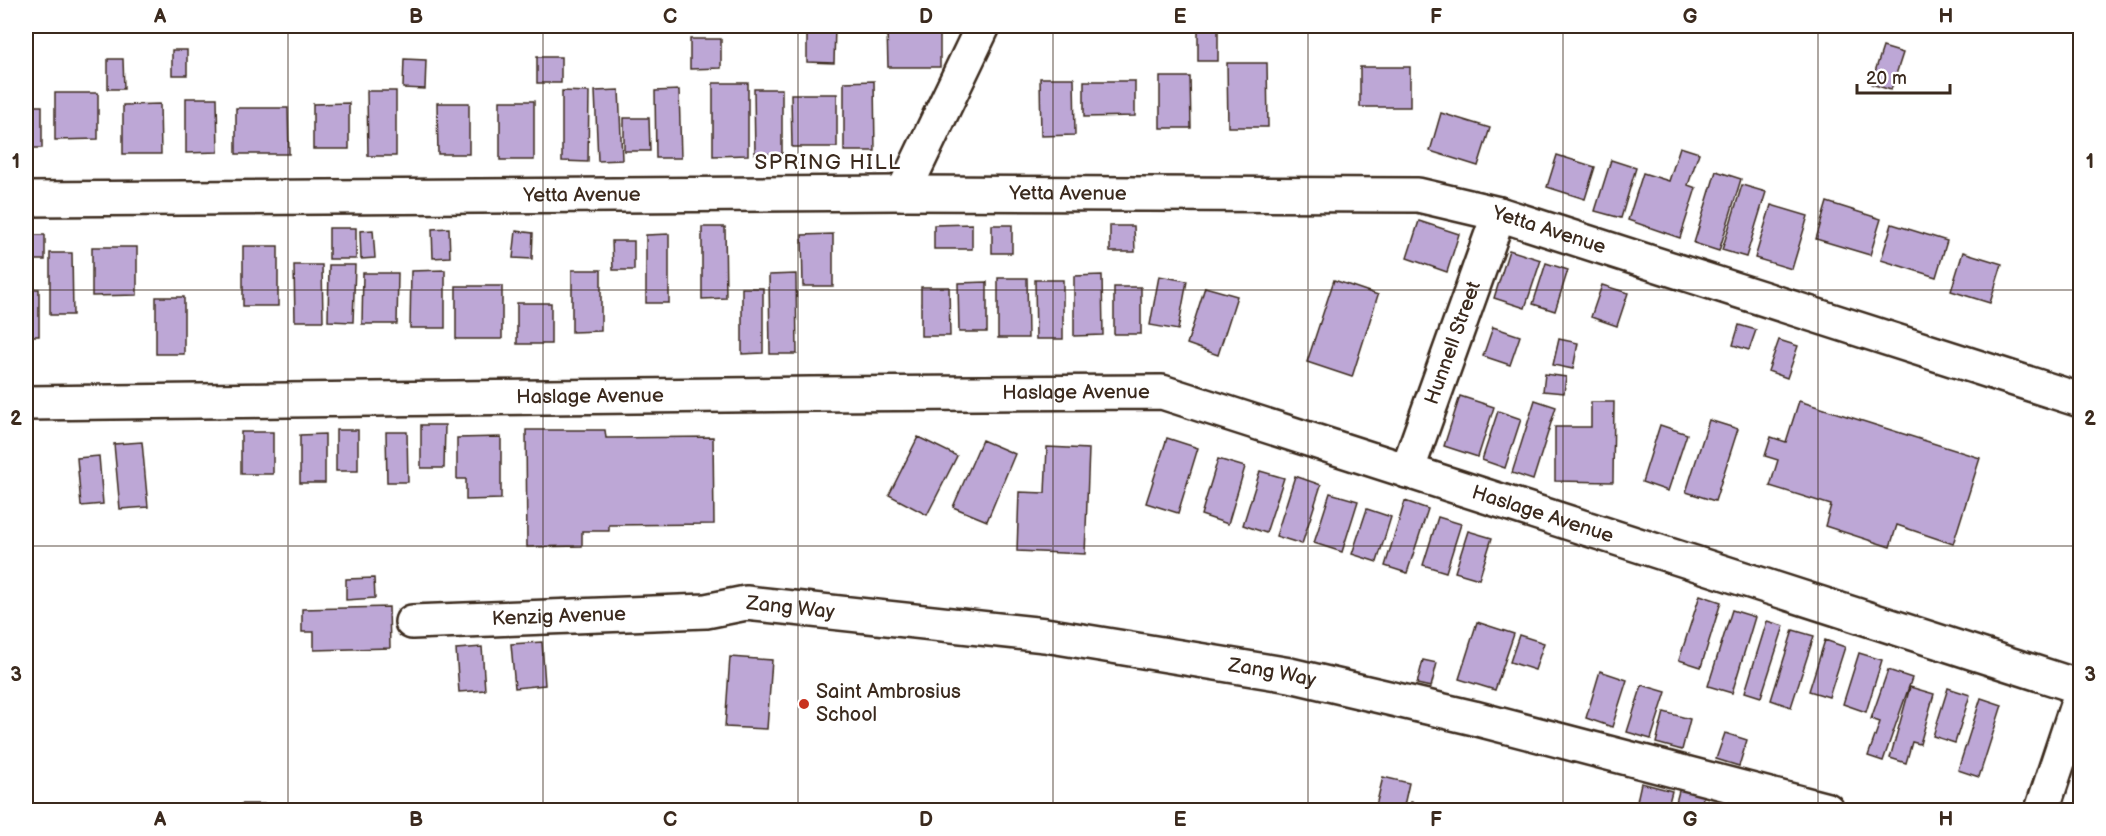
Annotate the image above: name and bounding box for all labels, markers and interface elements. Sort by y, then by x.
text: A [153,5,167,29]
text: B [409,5,423,29]
text: C [663,5,677,29]
text: D [919,5,933,29]
text: E [1174,5,1187,29]
text: F [1430,5,1442,29]
text: G [1683,5,1698,29]
text: H [1939,5,1953,29]
scale bar [1857,57,1950,95]
text: 20 m [1866,68,1907,89]
text: 1 [12,150,20,174]
district label: SPRING HILL [754,150,902,175]
text: 1 [2086,150,2094,174]
street label: Yetta Avenue [1008,181,1127,206]
street label: Yetta Avenue [522,183,641,208]
street label: Yetta Avenue [1489,201,1609,259]
street label: Hunnell Street [1420,278,1486,408]
street label: Haslage Avenue [1002,380,1150,405]
street label: Haslage Avenue [516,384,664,409]
text: 2 [10,407,22,431]
text: 2 [2084,407,2096,431]
street label: Haslage Avenue [1469,480,1617,548]
street label: Zang Way [744,591,836,624]
street label: Kenzig Avenue [491,602,627,631]
street label: Zang Way [1226,653,1318,693]
text: 3 [10,663,22,687]
text: 3 [2084,663,2096,687]
place label: Saint Ambrosius School [816,680,961,727]
marker: Saint Ambrosius School [797,697,811,711]
text: A [153,808,167,832]
text: B [409,808,423,832]
text: C [663,808,677,832]
text: D [919,808,933,832]
text: E [1174,808,1187,832]
text: F [1430,808,1442,832]
text: G [1683,808,1698,832]
text: H [1939,808,1953,832]

